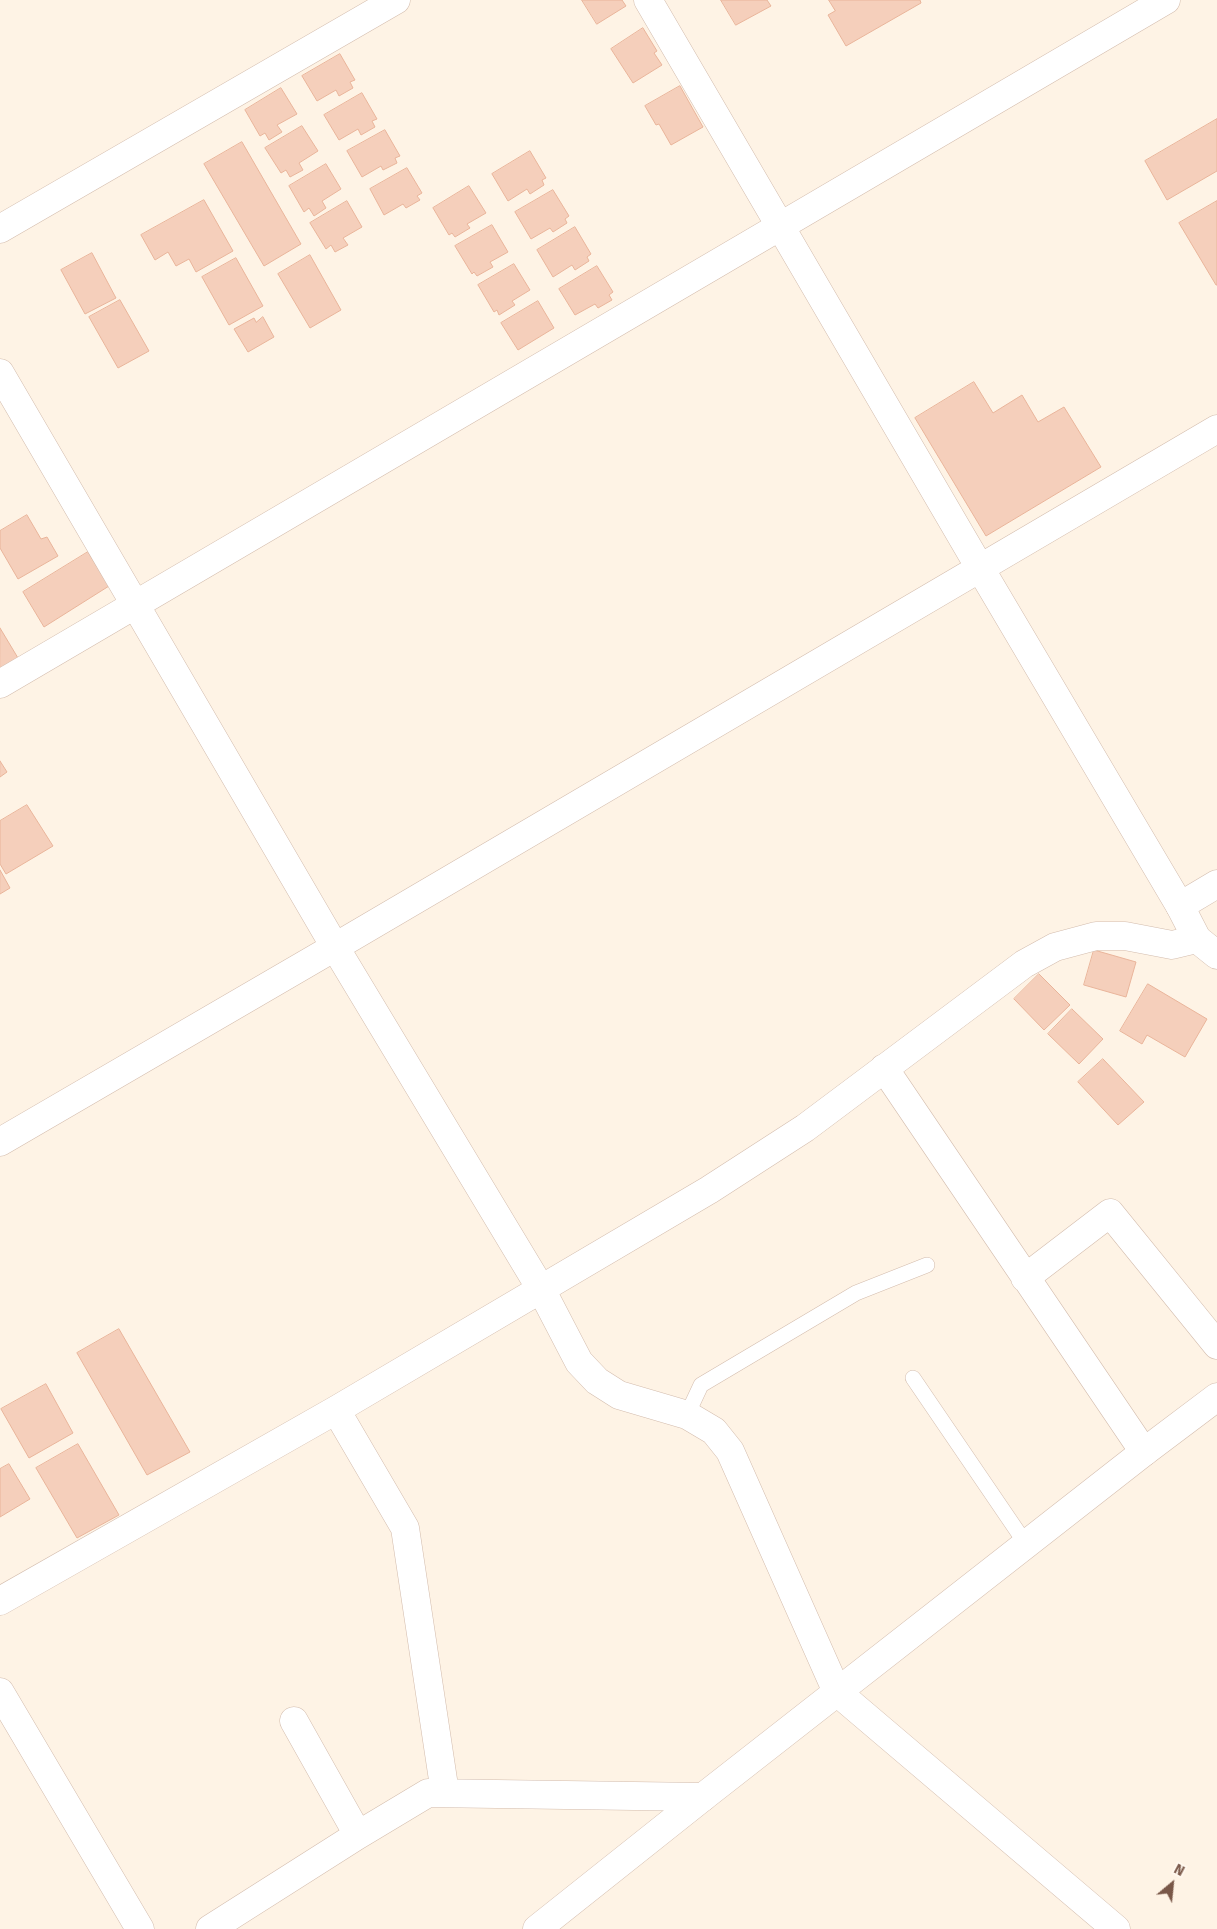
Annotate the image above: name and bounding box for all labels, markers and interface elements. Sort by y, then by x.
north arrow [1147,1859,1197,1909]
text: N [1171,1861,1187,1880]

